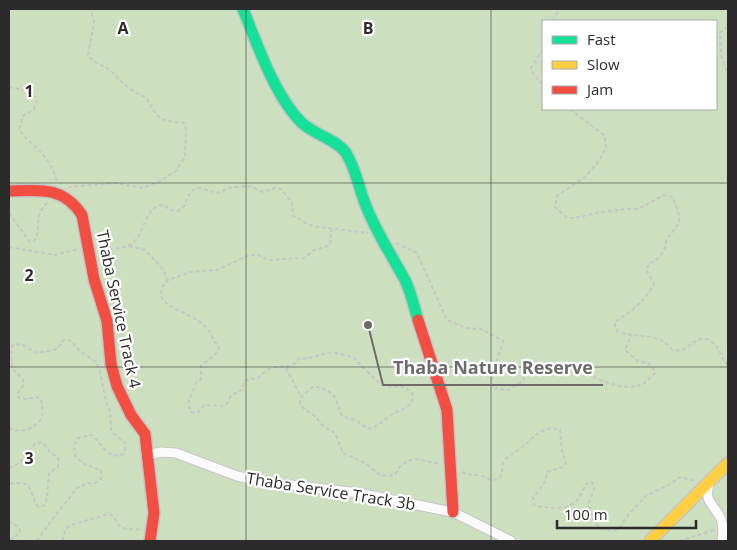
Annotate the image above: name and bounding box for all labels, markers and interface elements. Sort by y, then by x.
text: A [117,17,129,39]
text: B [363,17,373,39]
legend [542,20,717,110]
text: Fast [587,29,616,49]
text: Slow [587,54,620,74]
text: Jam [585,79,613,99]
text: 1 [24,80,34,102]
street label: Thaba Service Track 4 [91,228,147,390]
text: 2 [24,264,34,286]
callout: Thaba Nature Reserve [383,352,603,385]
text: Thaba Nature Reserve [393,355,593,379]
text: 3 [24,447,34,469]
street label: Thaba Service Track 3b [245,467,417,515]
scale bar [557,498,696,530]
text: 100 m [564,504,608,524]

